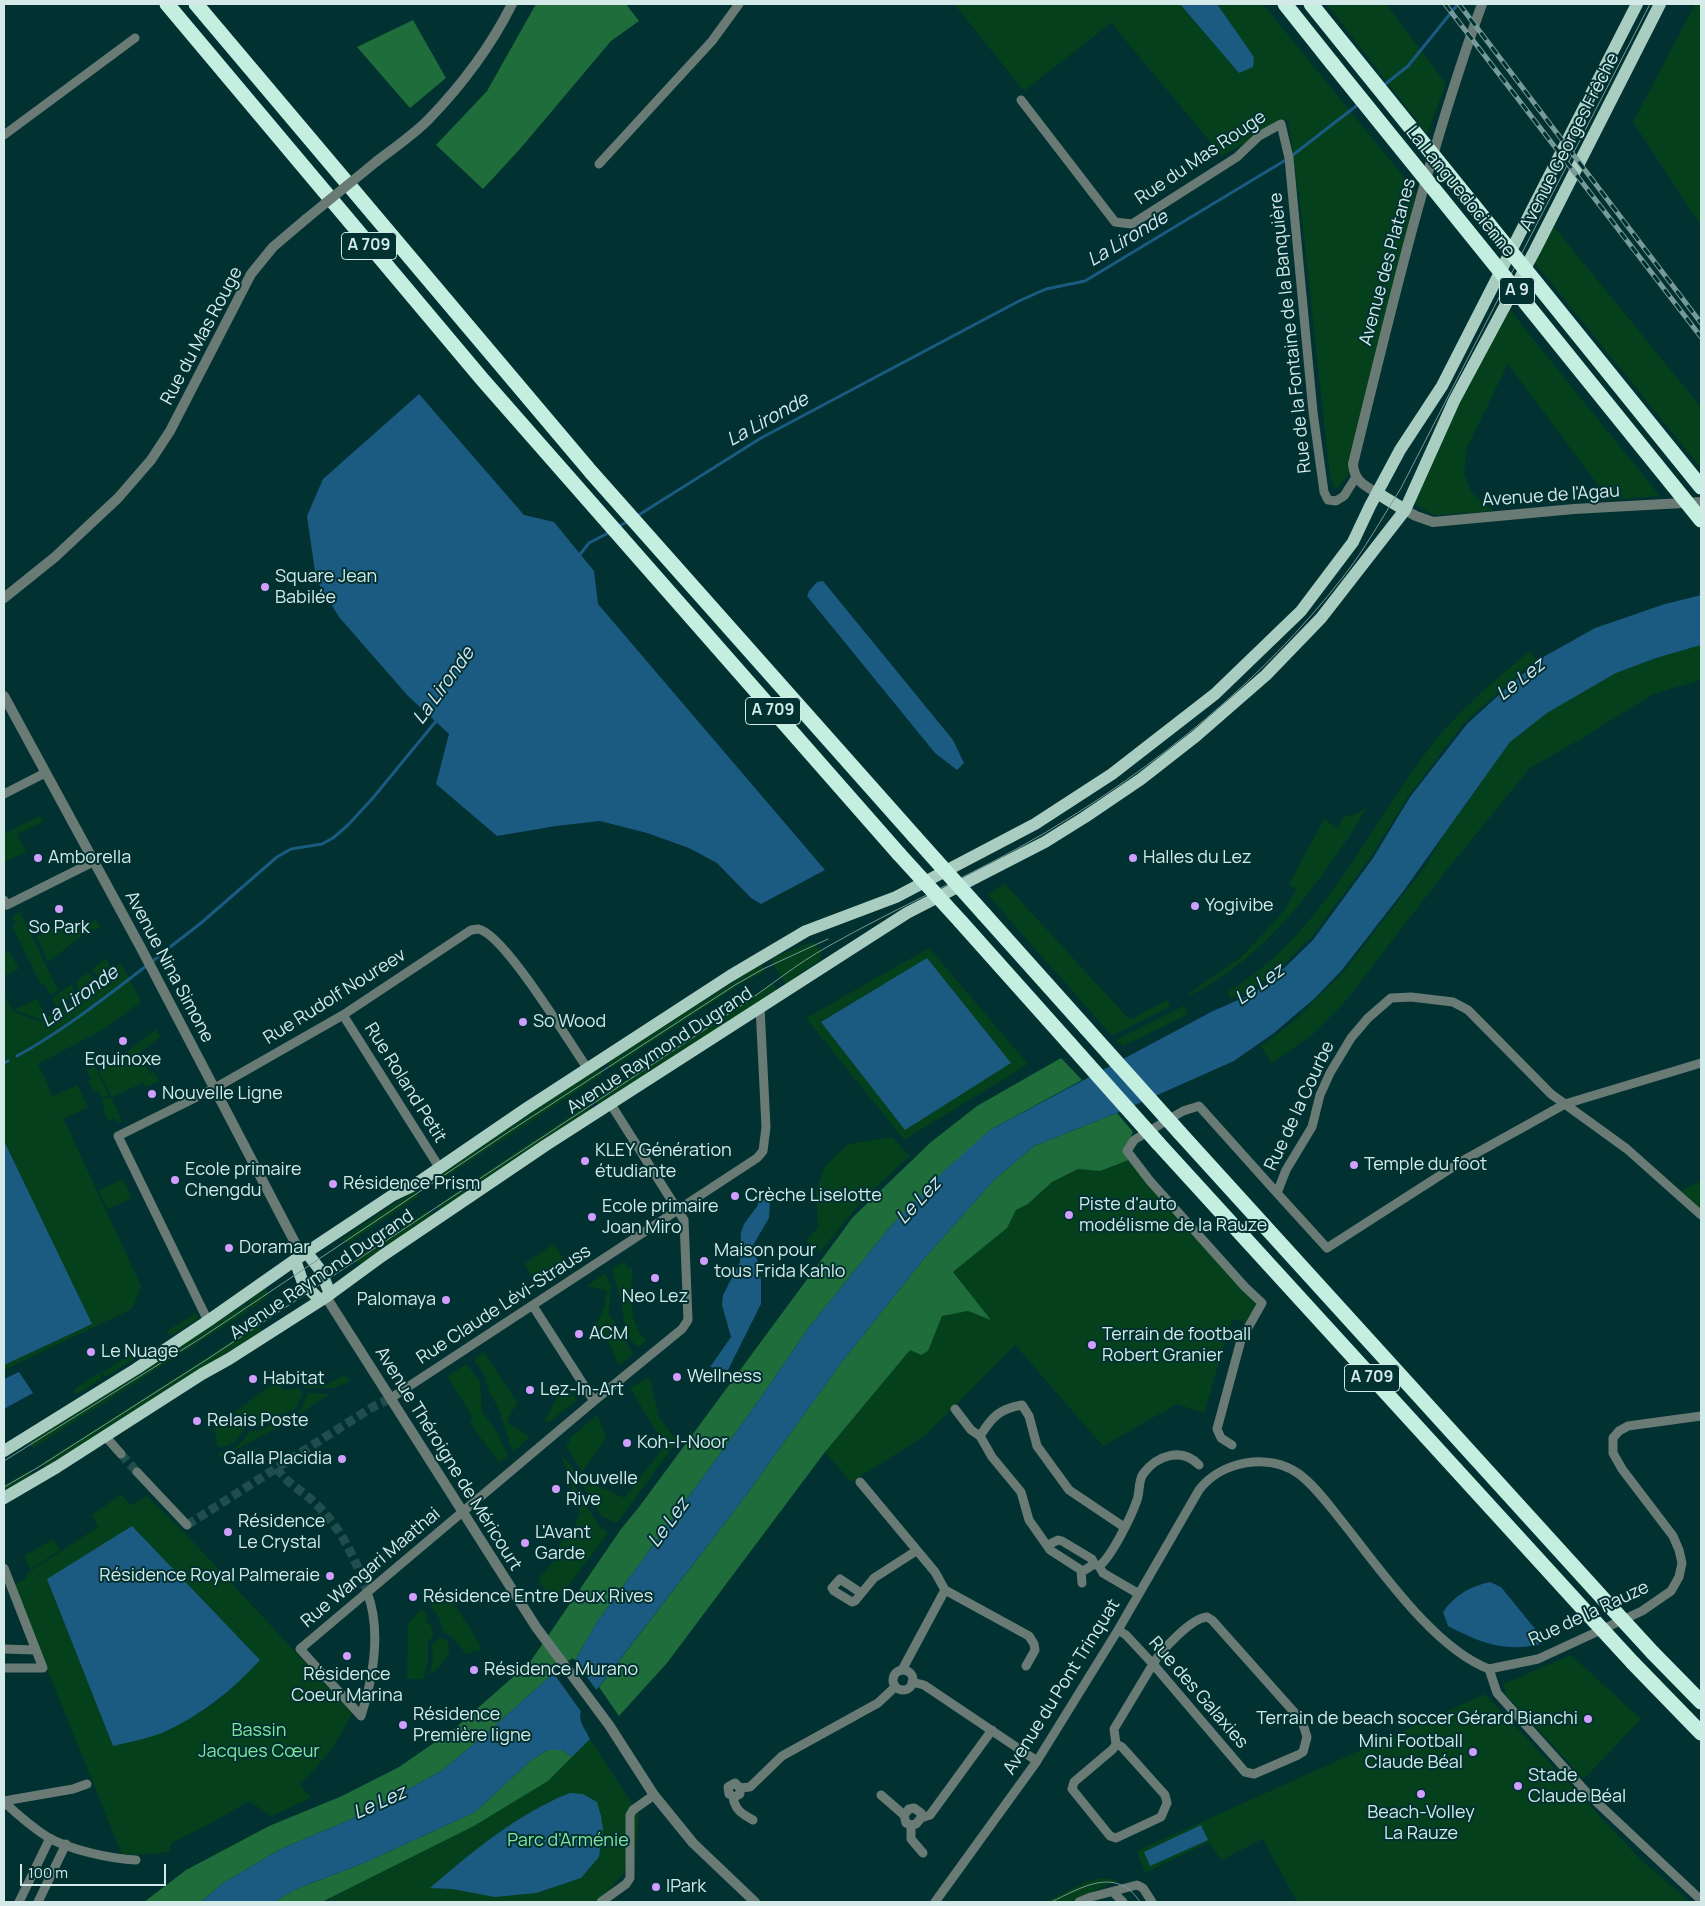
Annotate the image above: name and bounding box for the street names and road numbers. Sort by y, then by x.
street label: Avenue Georges Frêche [1516,49,1624,235]
street label: Rue du Mas Rouge [1131,106,1271,210]
street label: La Languedocienne [1401,122,1519,262]
street label: Avenue des Platanes [1355,176,1421,348]
street label: Rue de la Fontaine de la Banquière [1266,192,1316,474]
road number: A 709 [342,232,396,260]
street label: Rue du Mas Rouge [157,263,247,409]
road number: A 9 [1500,278,1534,304]
street label: Avenue de l'Agau [1481,480,1621,512]
road number: A 709 [746,698,800,724]
street label: Avenue Nina Simone [120,888,218,1046]
street label: Rue Rudolf Noureev [260,945,410,1049]
street label: Avenue Raymond Dugrand [563,983,757,1119]
street label: Rue Roland Petit [359,1019,451,1147]
street label: Rue de la Courbe [1260,1038,1340,1174]
street label: Avenue Raymond Dugrand [226,1205,418,1345]
street label: Rue Claude Lévi-Strauss [413,1241,595,1369]
street label: Avenue Théroigne de Méricourt [370,1343,526,1575]
road number: A 709 [1344,1365,1400,1392]
street label: Rue Wangari Maathai [297,1503,445,1633]
street label: Rue de la Rauze [1525,1577,1653,1651]
street label: Avenue du Pont Trinquat [999,1595,1125,1779]
street label: Rue des Galaxies [1144,1633,1252,1753]

